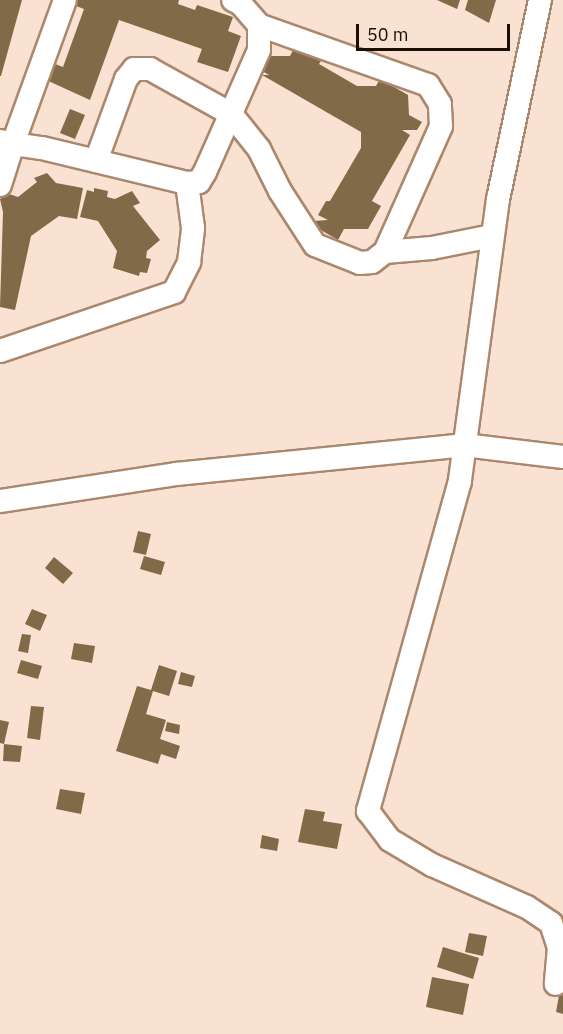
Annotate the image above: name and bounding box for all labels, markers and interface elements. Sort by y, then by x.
scale bar [359,12,514,50]
text: 50 m [367,23,409,46]

